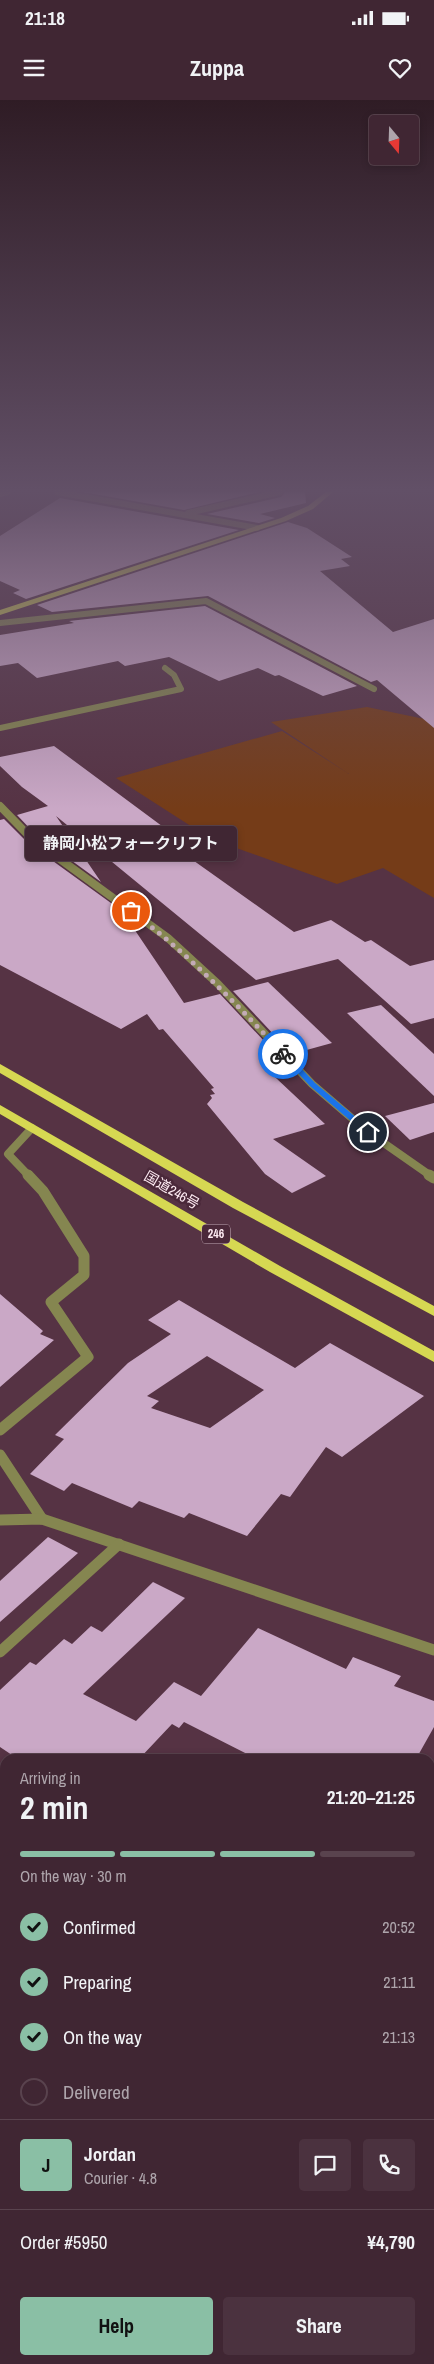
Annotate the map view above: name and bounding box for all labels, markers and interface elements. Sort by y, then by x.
text: 21:18 [25,5,65,31]
text: Zuppa [190,53,244,83]
icon: menu [20,54,48,82]
icon: heart [386,54,414,82]
north arrow [369,115,419,165]
map controls [369,115,419,165]
callout: 静岡小松フォークリフト [25,826,237,861]
text: 静岡小松フォークリフト [43,832,219,854]
pin [110,890,152,932]
icon: bag [117,897,145,925]
courier [258,1029,308,1079]
icon: bike [269,1040,297,1068]
pin [347,1111,389,1153]
icon: home [354,1118,382,1146]
street label: 国道246号 [141,1167,203,1213]
road number: 246 [202,1224,230,1244]
text: Arriving in [20,1767,81,1789]
text: 21:20–21:25 [327,1784,415,1810]
text: 2 min [20,1786,89,1829]
text: On the way · 30 m [20,1865,126,1887]
icon: check [20,1913,48,1941]
text: Confirmed [63,1914,136,1940]
text: 20:52 [382,1916,415,1938]
icon: check [20,1968,48,1996]
text: Preparing [63,1969,131,1995]
text: 21:11 [383,1971,415,1993]
icon: check [20,2023,48,2051]
text: On the way [63,2024,142,2050]
text: 21:13 [382,2026,415,2048]
text: Delivered [63,2079,130,2105]
button: chat [299,2139,351,2191]
button: phone [363,2139,415,2191]
text: Jordan [84,2141,136,2167]
text: J [42,2152,50,2178]
text: Courier · 4.8 [84,2167,157,2189]
text: Order #5950 [20,2229,107,2255]
text: ¥4,790 [367,2229,415,2255]
button: Help [20,2297,213,2355]
button: Share [223,2297,415,2355]

